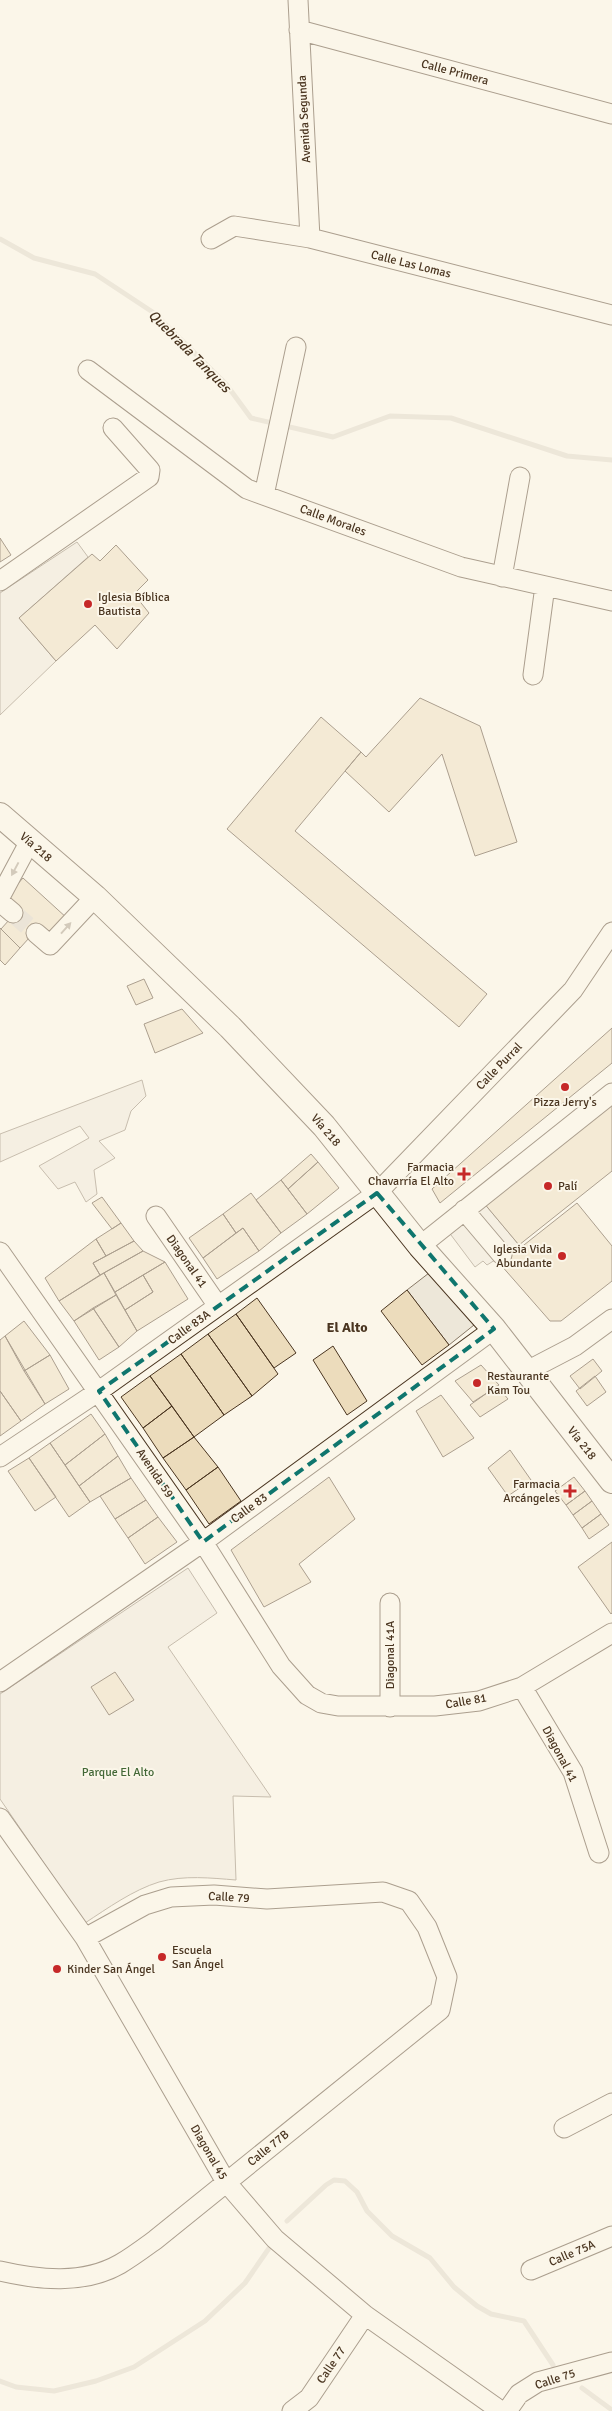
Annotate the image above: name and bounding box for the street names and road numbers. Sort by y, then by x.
street label: Calle Primera [420,56,490,89]
street label: Avenida Segunda [295,75,314,163]
street label: Calle Las Lomas [369,247,452,282]
street label: Calle Morales [298,502,368,539]
street label: Vía 218 [16,829,55,866]
street label: Calle Purral [473,1039,526,1093]
street label: Vía 218 [307,1111,344,1150]
street label: Diagonal 41 [163,1232,210,1291]
street label: Calle 83A [165,1307,214,1348]
street label: Vía 218 [564,1424,599,1463]
street label: Avenida 59 [133,1446,177,1501]
street label: Calle 83 [228,1490,271,1527]
street label: Diagonal 41A [383,1620,398,1689]
street label: Calle 81 [444,1690,488,1712]
street label: Diagonal 41 [539,1724,581,1785]
street label: Calle 79 [208,1889,250,1906]
street label: Diagonal 45 [187,2122,230,2183]
street label: Calle 77B [245,2127,292,2170]
street label: Calle 75A [547,2237,598,2270]
street label: Calle 77 [314,2344,349,2387]
street label: Calle 75 [533,2366,577,2393]

